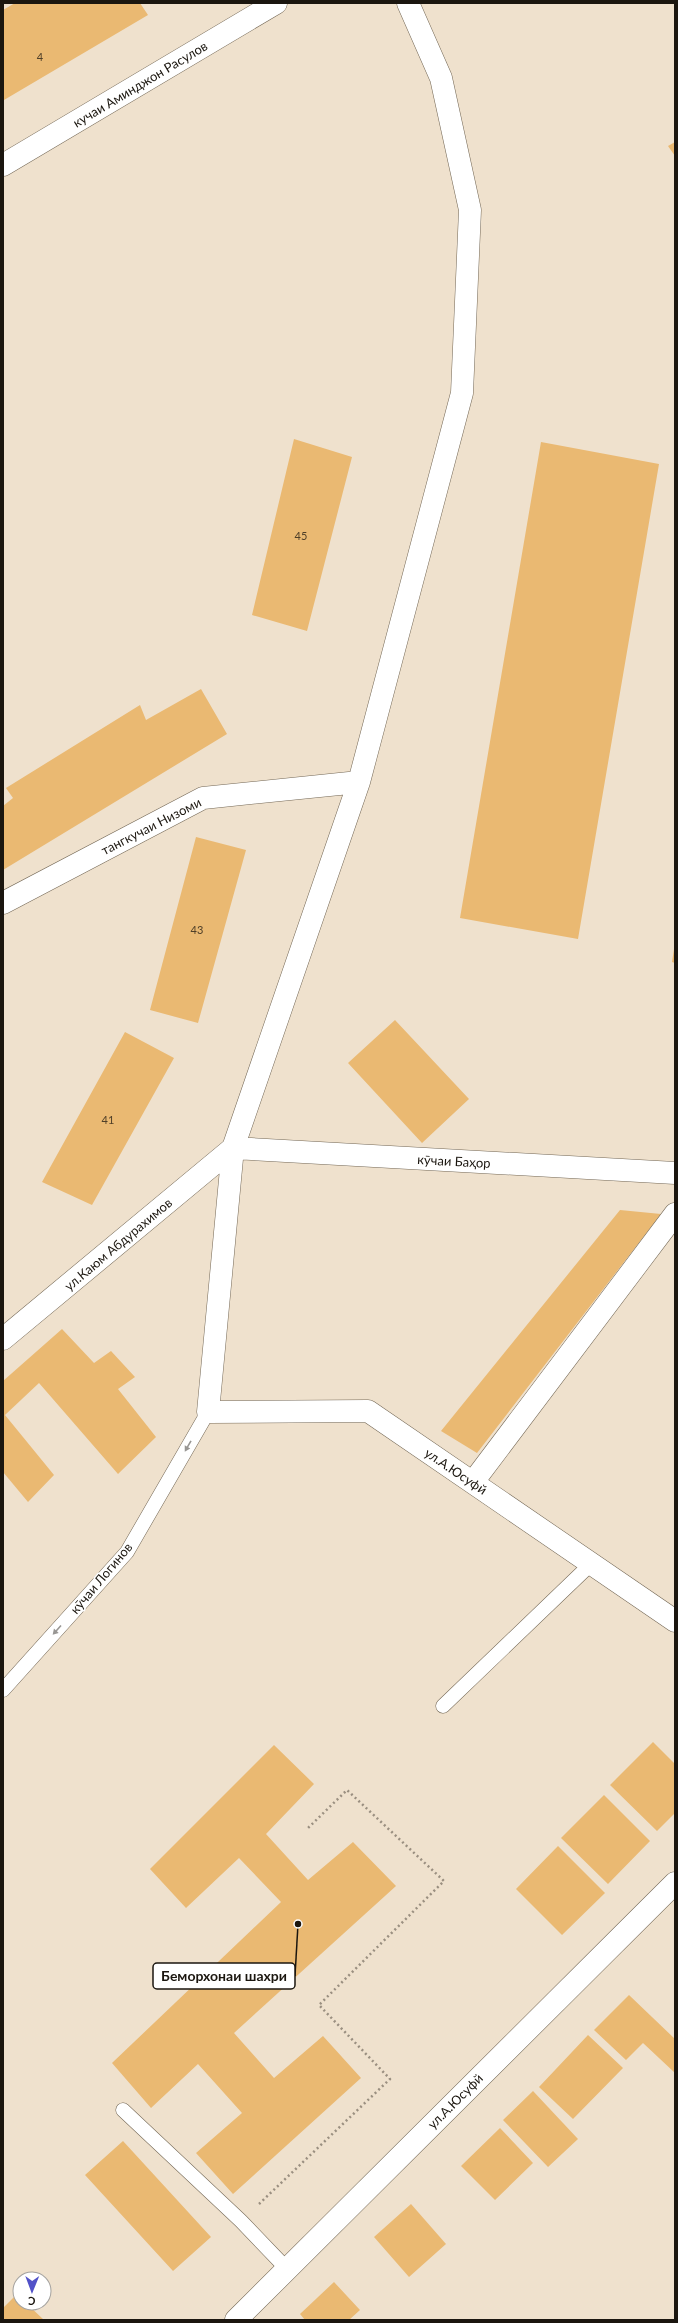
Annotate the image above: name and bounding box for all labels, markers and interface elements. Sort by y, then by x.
street label: кучаи Аминджон Расулов [70,37,210,131]
house number: 4 [37,50,44,63]
house number: 45 [295,529,307,542]
street label: тангкучаи Низоми [98,794,204,858]
house number: 43 [191,923,203,936]
house number: 41 [102,1113,114,1126]
street label: кӯчаи Баҳор [417,1151,491,1171]
street label: ул.Каюм Абдурахимов [61,1194,175,1294]
one-way arrow [185,1440,192,1452]
street label: ул.А.Юсуфй [422,1444,490,1498]
street label: кӯчаи Логинов [67,1539,135,1617]
one-way arrow [52,1625,61,1636]
callout: Беморхонаи шахри [153,1963,295,1989]
text: Беморхонаи шахри [161,1967,287,1984]
street label: ул.А.Юсуфй [424,2070,486,2132]
north arrow [12,2271,52,2311]
text: С [27,2295,36,2308]

